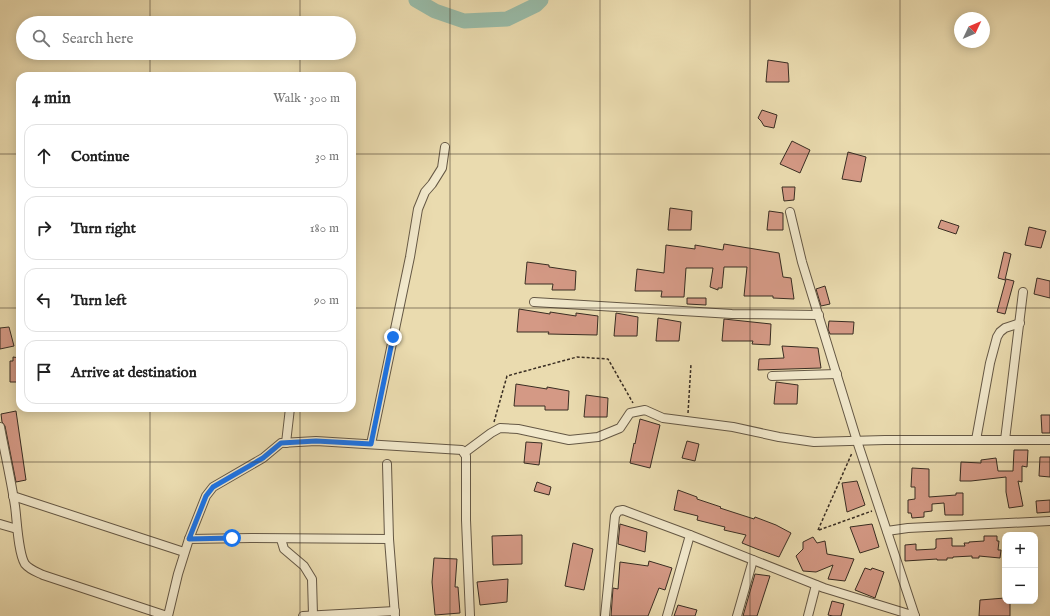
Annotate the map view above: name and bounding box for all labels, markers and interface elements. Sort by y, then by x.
north arrow [954,12,990,48]
search box [16,16,356,60]
icon: search [30,27,52,49]
text: Search here [62,29,133,48]
text: 4 min [32,88,71,109]
text: Walk · 300 m [273,90,340,107]
icon: ahead [33,145,55,167]
text: Continue [71,147,129,166]
text: 30 m [315,148,339,165]
icon: right [33,217,55,239]
text: Turn right [71,219,136,238]
text: 180 m [310,220,339,237]
icon: left [33,289,55,311]
text: Turn left [71,291,127,310]
text: 90 m [314,292,339,309]
route end [384,328,402,346]
icon: arrive [33,361,55,383]
text: Arrive at destination [71,363,197,382]
route start [223,529,241,547]
map controls [1002,532,1038,604]
button: + [1002,532,1038,568]
button: − [1002,568,1038,604]

